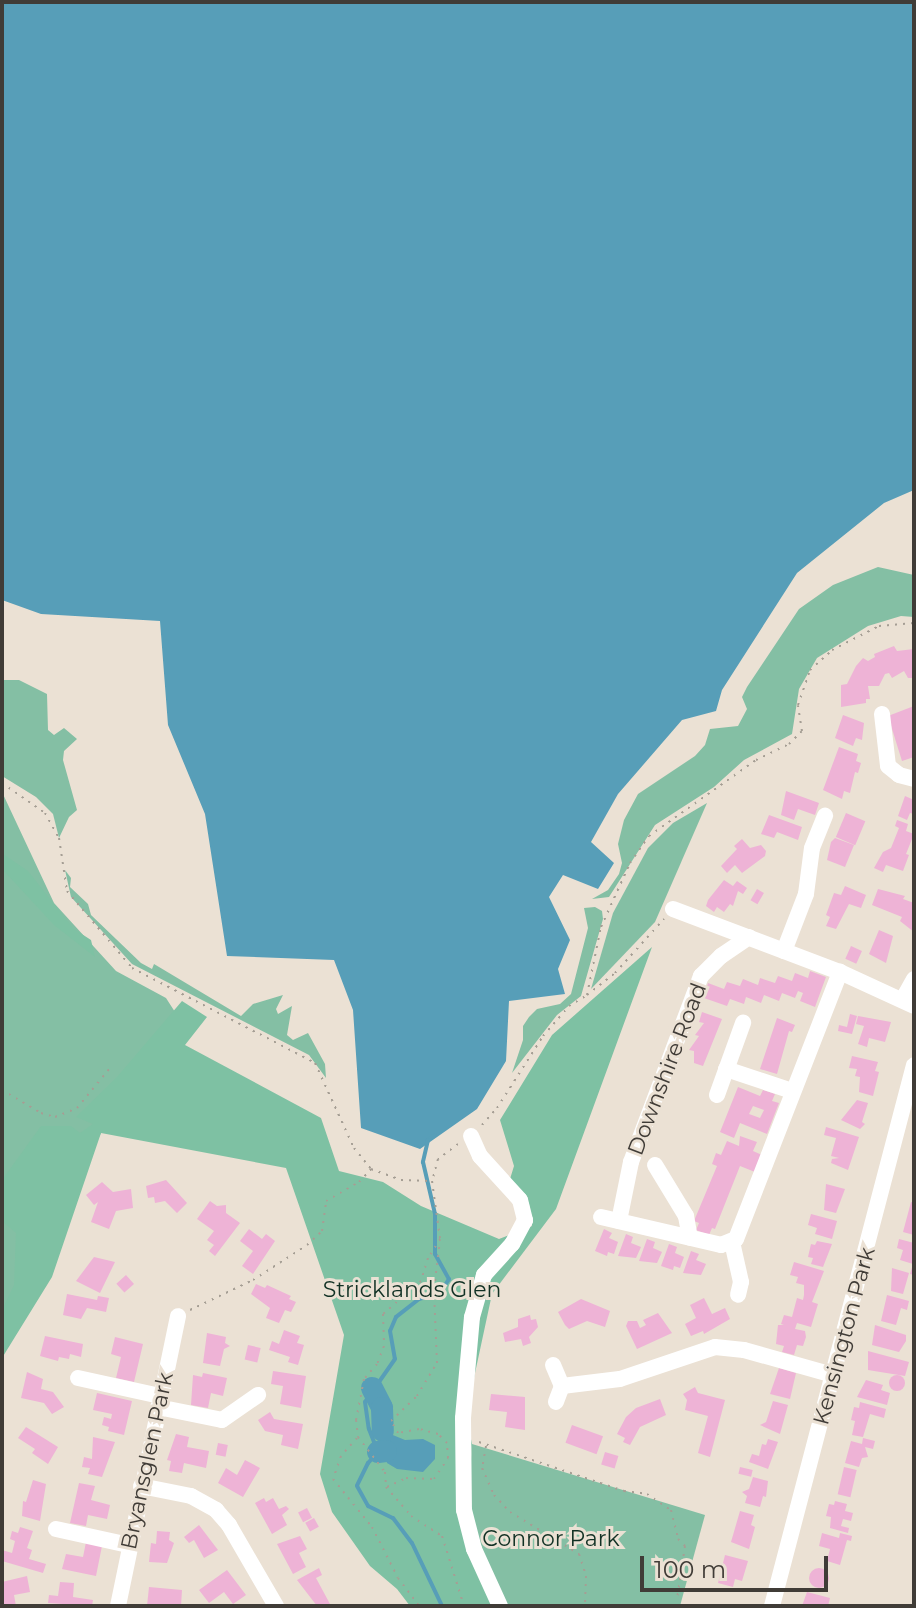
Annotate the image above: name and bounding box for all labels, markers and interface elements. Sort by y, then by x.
street label: Downshire Road [622,979,712,1159]
street label: Kensington Park [808,1244,880,1428]
park label: Stricklands Glen [323,1277,501,1303]
street label: Bryansglen Park [115,1370,179,1552]
park label: Connor Park [482,1526,620,1552]
scale bar [644,1540,832,1590]
text: 100 m [654,1555,726,1584]

